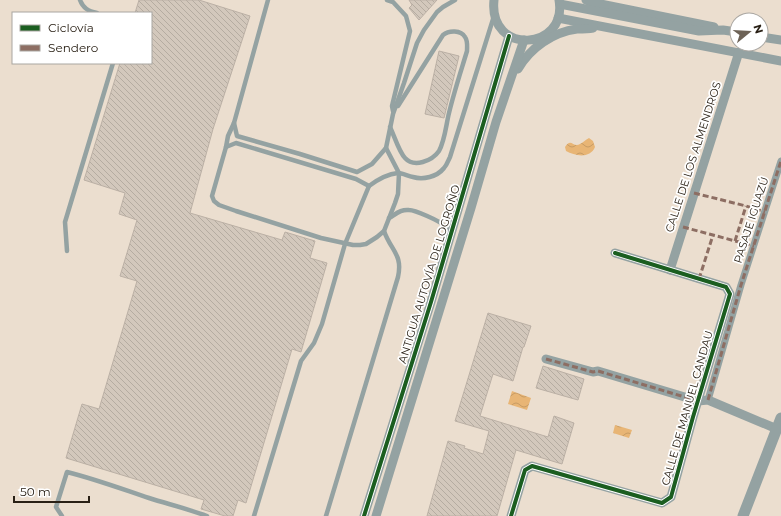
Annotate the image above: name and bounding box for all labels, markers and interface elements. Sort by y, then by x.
legend [12,12,152,64]
north arrow [729,12,769,52]
text: Ciclovía [48,20,94,35]
text: N [750,23,767,35]
text: Sendero [48,40,98,55]
street label: CALLE DE LOS ALMENDROS [662,80,724,234]
street label: PASAJE IGUAZÚ [730,175,772,265]
street label: ANTIGUA AUTOVÍA DE LOGROÑO [395,183,463,365]
street label: CALLE DE MANUEL CANDAU [658,329,716,487]
scale bar [14,478,89,504]
text: 50 m [20,484,51,499]

